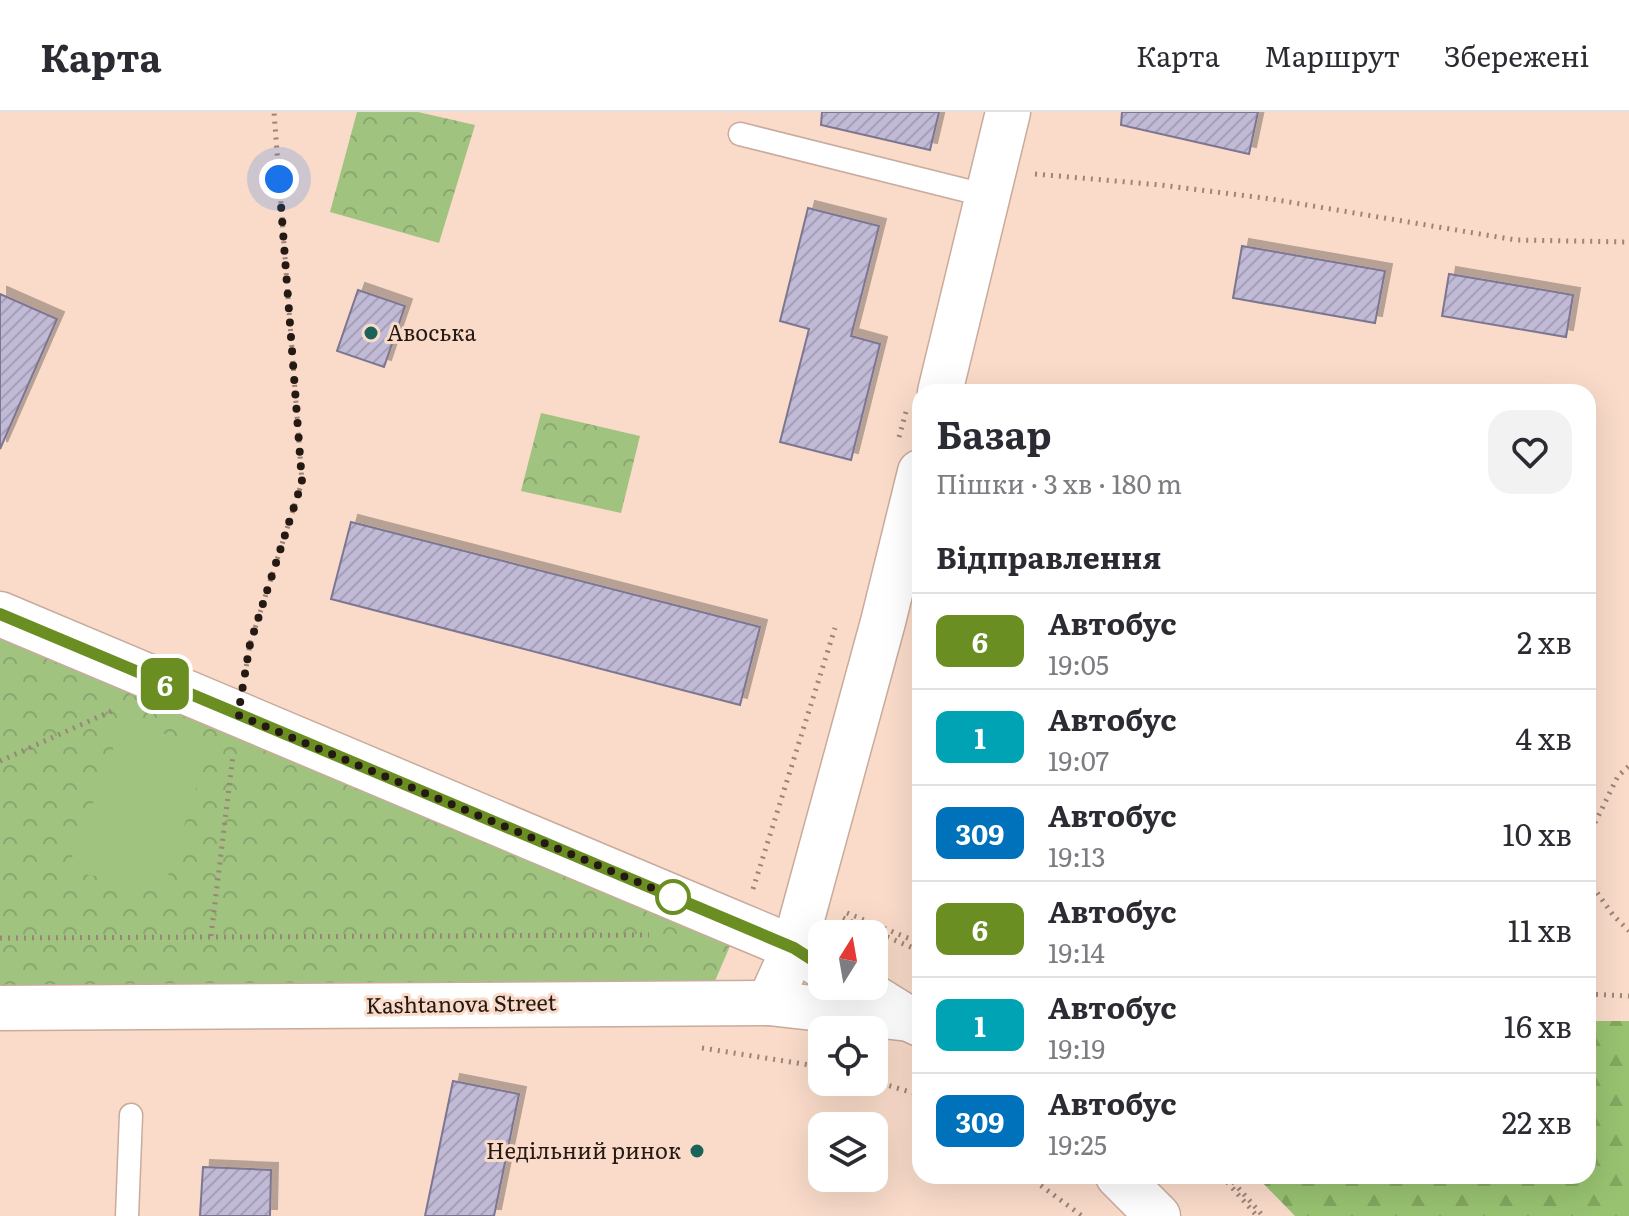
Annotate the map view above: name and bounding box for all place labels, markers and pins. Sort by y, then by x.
place label: Авоська [387,315,476,348]
marker: Авоська [362,324,380,342]
unlabelled marker [656,880,690,914]
place label: Недільний ринок [486,1133,681,1166]
marker: Недільний ринок [688,1142,706,1160]

